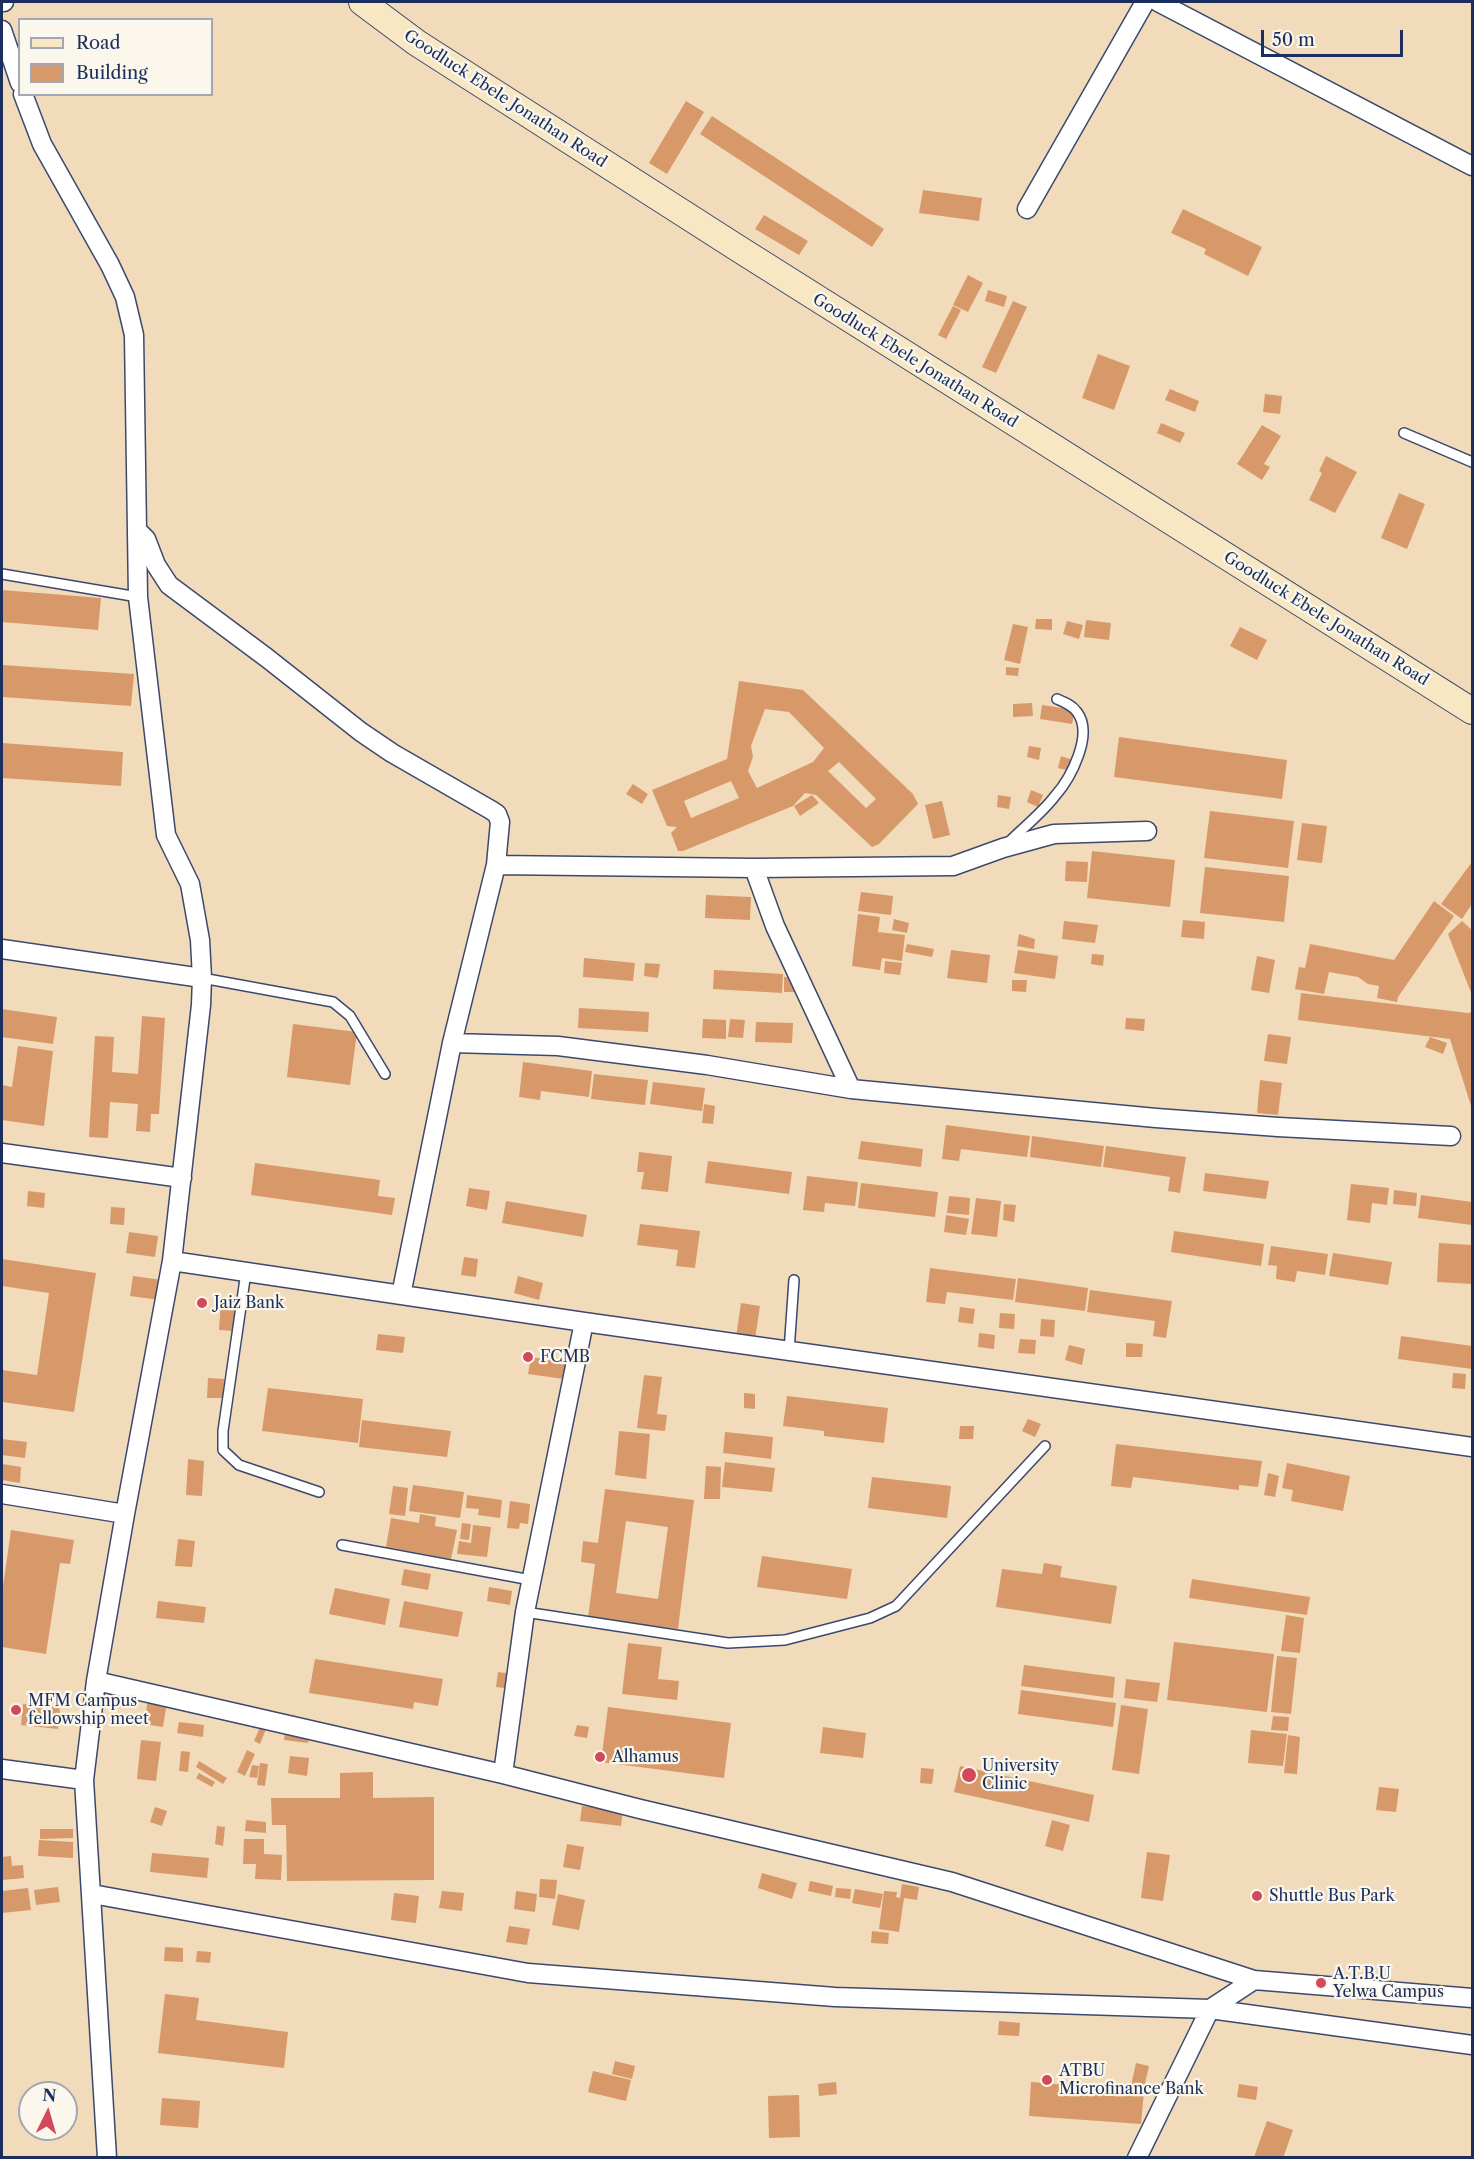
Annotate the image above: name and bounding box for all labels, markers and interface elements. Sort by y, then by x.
legend [18,18,213,96]
scale bar [1264,18,1406,56]
street label: Goodluck Ebele Jonathan Road [400,26,610,172]
text: 50 m [1272,29,1315,51]
text: Road [76,32,121,54]
text: Building [76,62,148,84]
street label: Goodluck Ebele Jonathan Road [809,290,1021,432]
street label: Goodluck Ebele Jonathan Road [1220,548,1432,690]
place label: Jaiz Bank [214,1293,284,1313]
marker: Jaiz Bank [195,1296,209,1310]
place label: FCMB [540,1347,590,1367]
marker: FCMB [521,1350,535,1364]
place label: MFM Campus fellowship meet [28,1691,149,1729]
marker: MFM Campus fellowship meet [9,1703,23,1717]
place label: Alhamus [612,1747,679,1767]
marker: Alhamus [593,1750,607,1764]
place label: University Clinic [982,1756,1059,1794]
marker: University Clinic [960,1766,978,1784]
place label: Shuttle Bus Park [1269,1886,1395,1906]
marker: Shuttle Bus Park [1250,1889,1264,1903]
place label: A.T.B.U Yelwa Campus [1333,1964,1444,2002]
marker: A.T.B.U Yelwa Campus [1314,1976,1328,1990]
place label: ATBU Microfinance Bank [1059,2061,1204,2099]
marker: ATBU Microfinance Bank [1040,2073,1054,2087]
north arrow [18,2081,78,2141]
text: N [42,2084,57,2106]

